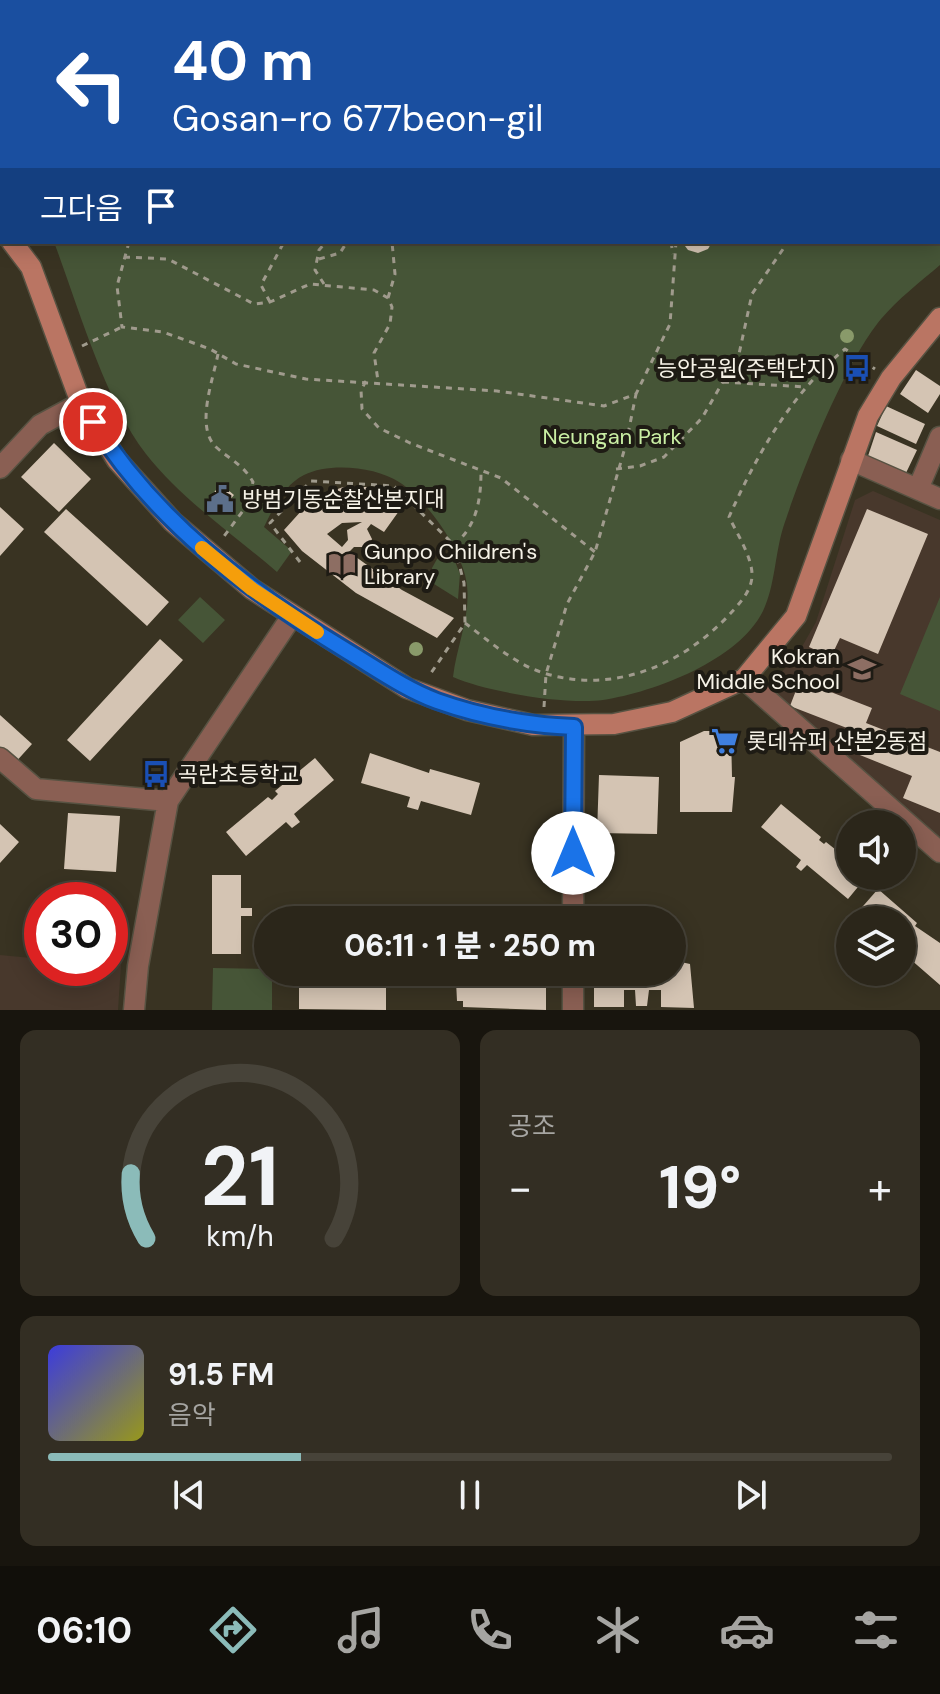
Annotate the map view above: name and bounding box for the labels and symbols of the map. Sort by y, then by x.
bus stop icon: 능안공원(주택단지) [842,353,872,383]
place label: 능안공원(주택단지) [657,354,835,383]
pin [59,388,127,456]
park label: Neungan Park [542,422,682,451]
public building icon: 방범기동순찰산본지대 [205,484,235,514]
place label: 방범기동순찰산본지대 [242,485,444,514]
place label: Gunpo Children's Library [364,537,537,591]
library icon: Gunpo Children's Library [327,549,357,579]
place label: Kokran Middle School [696,642,840,696]
school or university icon: Kokran Middle School [847,654,877,684]
supermarket icon: 롯데슈퍼 산본2동점 [710,726,740,756]
place label: 롯데슈퍼 산본2동점 [747,727,927,756]
bus stop icon: 곡란초등학교 [141,759,171,789]
place label: 곡란초등학교 [178,760,299,789]
position arrow [531,811,615,895]
speed limit sign: 30 [24,882,128,986]

